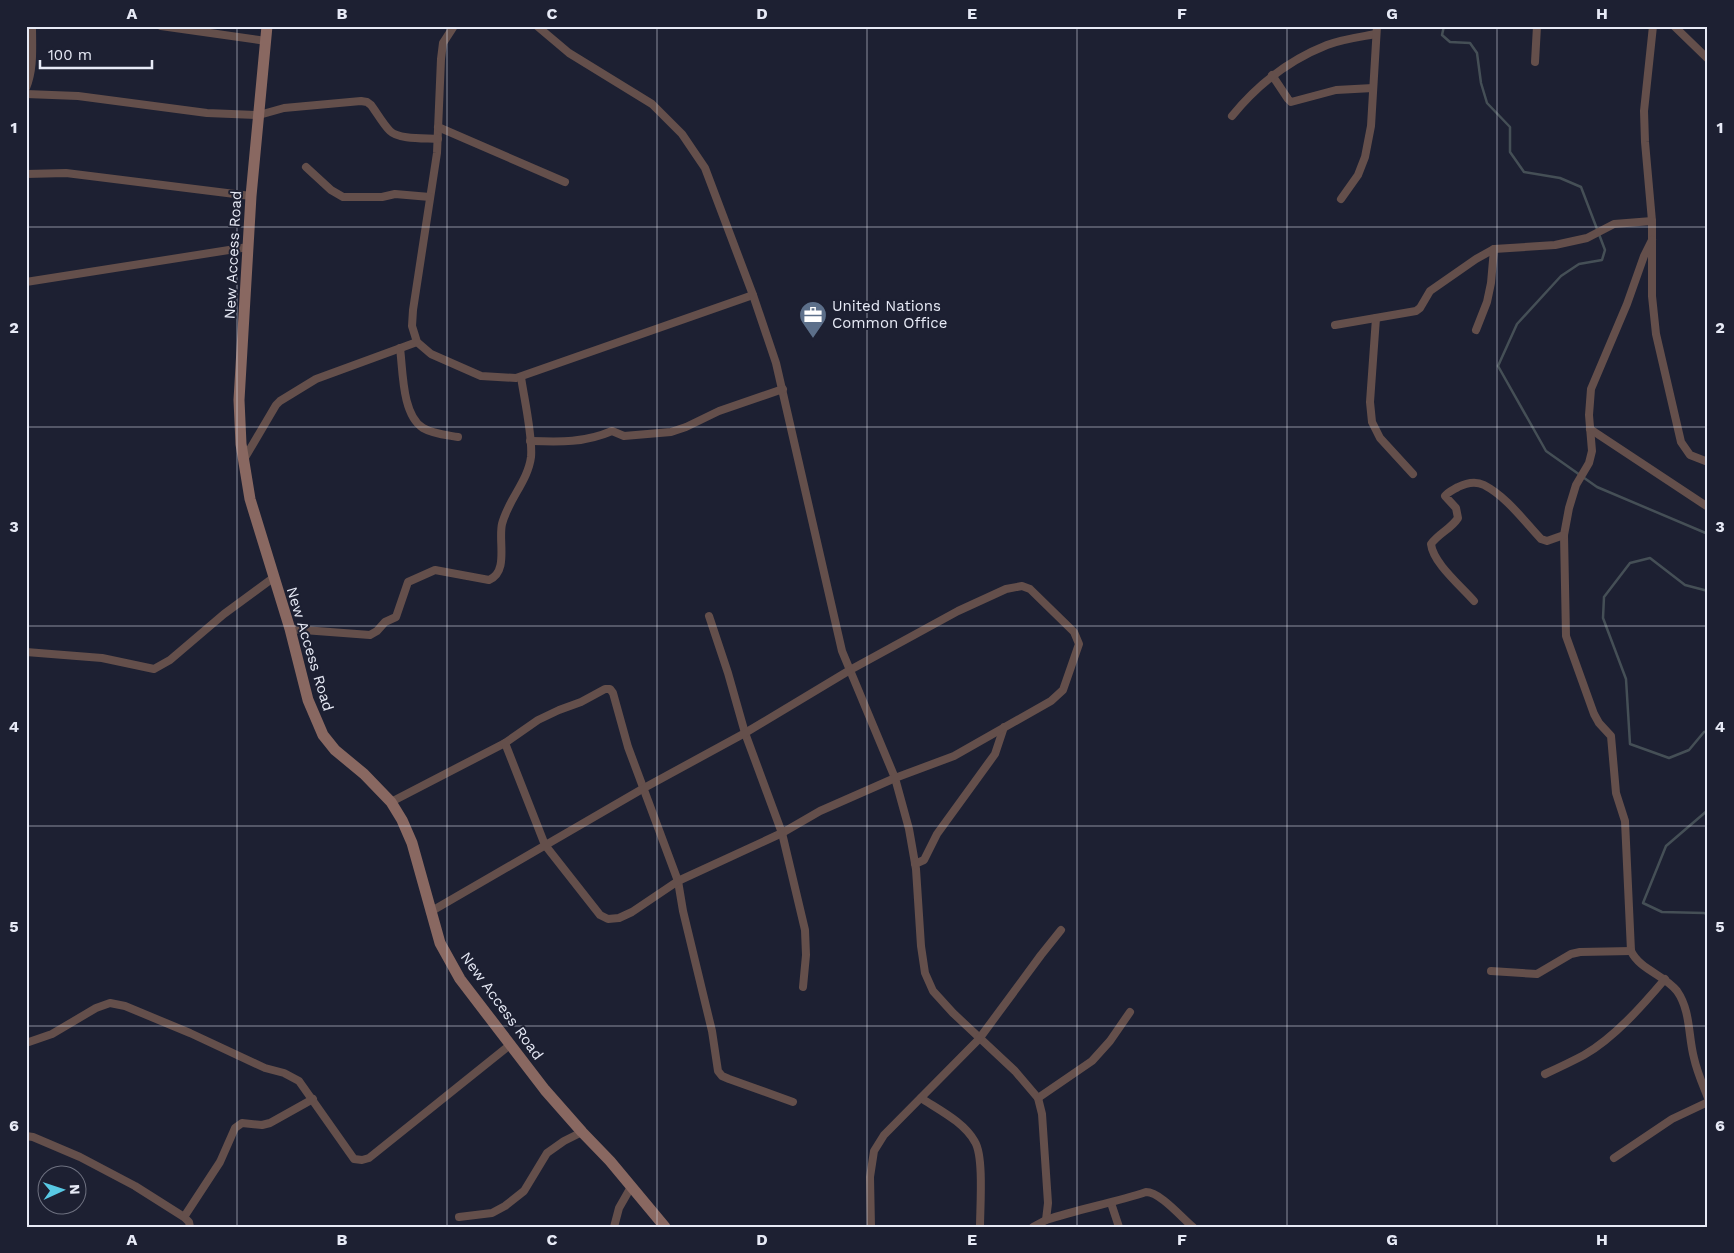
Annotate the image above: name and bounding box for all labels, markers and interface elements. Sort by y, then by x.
text: A [127,4,138,23]
text: B [337,4,348,23]
text: C [547,4,558,23]
text: D [756,4,768,23]
text: E [967,4,977,23]
text: F [1177,4,1187,23]
text: G [1386,4,1398,23]
text: H [1596,4,1608,23]
scale bar [40,38,152,70]
text: 100 m [48,46,92,64]
text: 1 [11,118,17,137]
text: 1 [1717,118,1723,137]
street label: New Access Road [221,190,245,320]
place label: United Nations Common Office [832,297,947,332]
office icon: United Nations Common Office [798,300,828,339]
text: 2 [9,318,19,337]
text: 2 [1715,318,1725,337]
text: 3 [9,517,19,536]
text: 3 [1715,517,1725,536]
street label: New Access Road [283,585,337,713]
text: 4 [9,717,19,736]
text: 4 [1715,717,1725,736]
text: 5 [9,917,19,936]
text: 5 [1715,917,1725,936]
street label: New Access Road [457,949,547,1063]
text: 6 [9,1116,19,1135]
text: 6 [1715,1116,1725,1135]
north arrow [38,1166,88,1216]
text: N [67,1184,83,1195]
text: A [127,1230,138,1249]
text: B [337,1230,348,1249]
text: C [547,1230,558,1249]
text: D [756,1230,768,1249]
text: E [967,1230,977,1249]
text: F [1177,1230,1187,1249]
text: G [1386,1230,1398,1249]
text: H [1596,1230,1608,1249]

